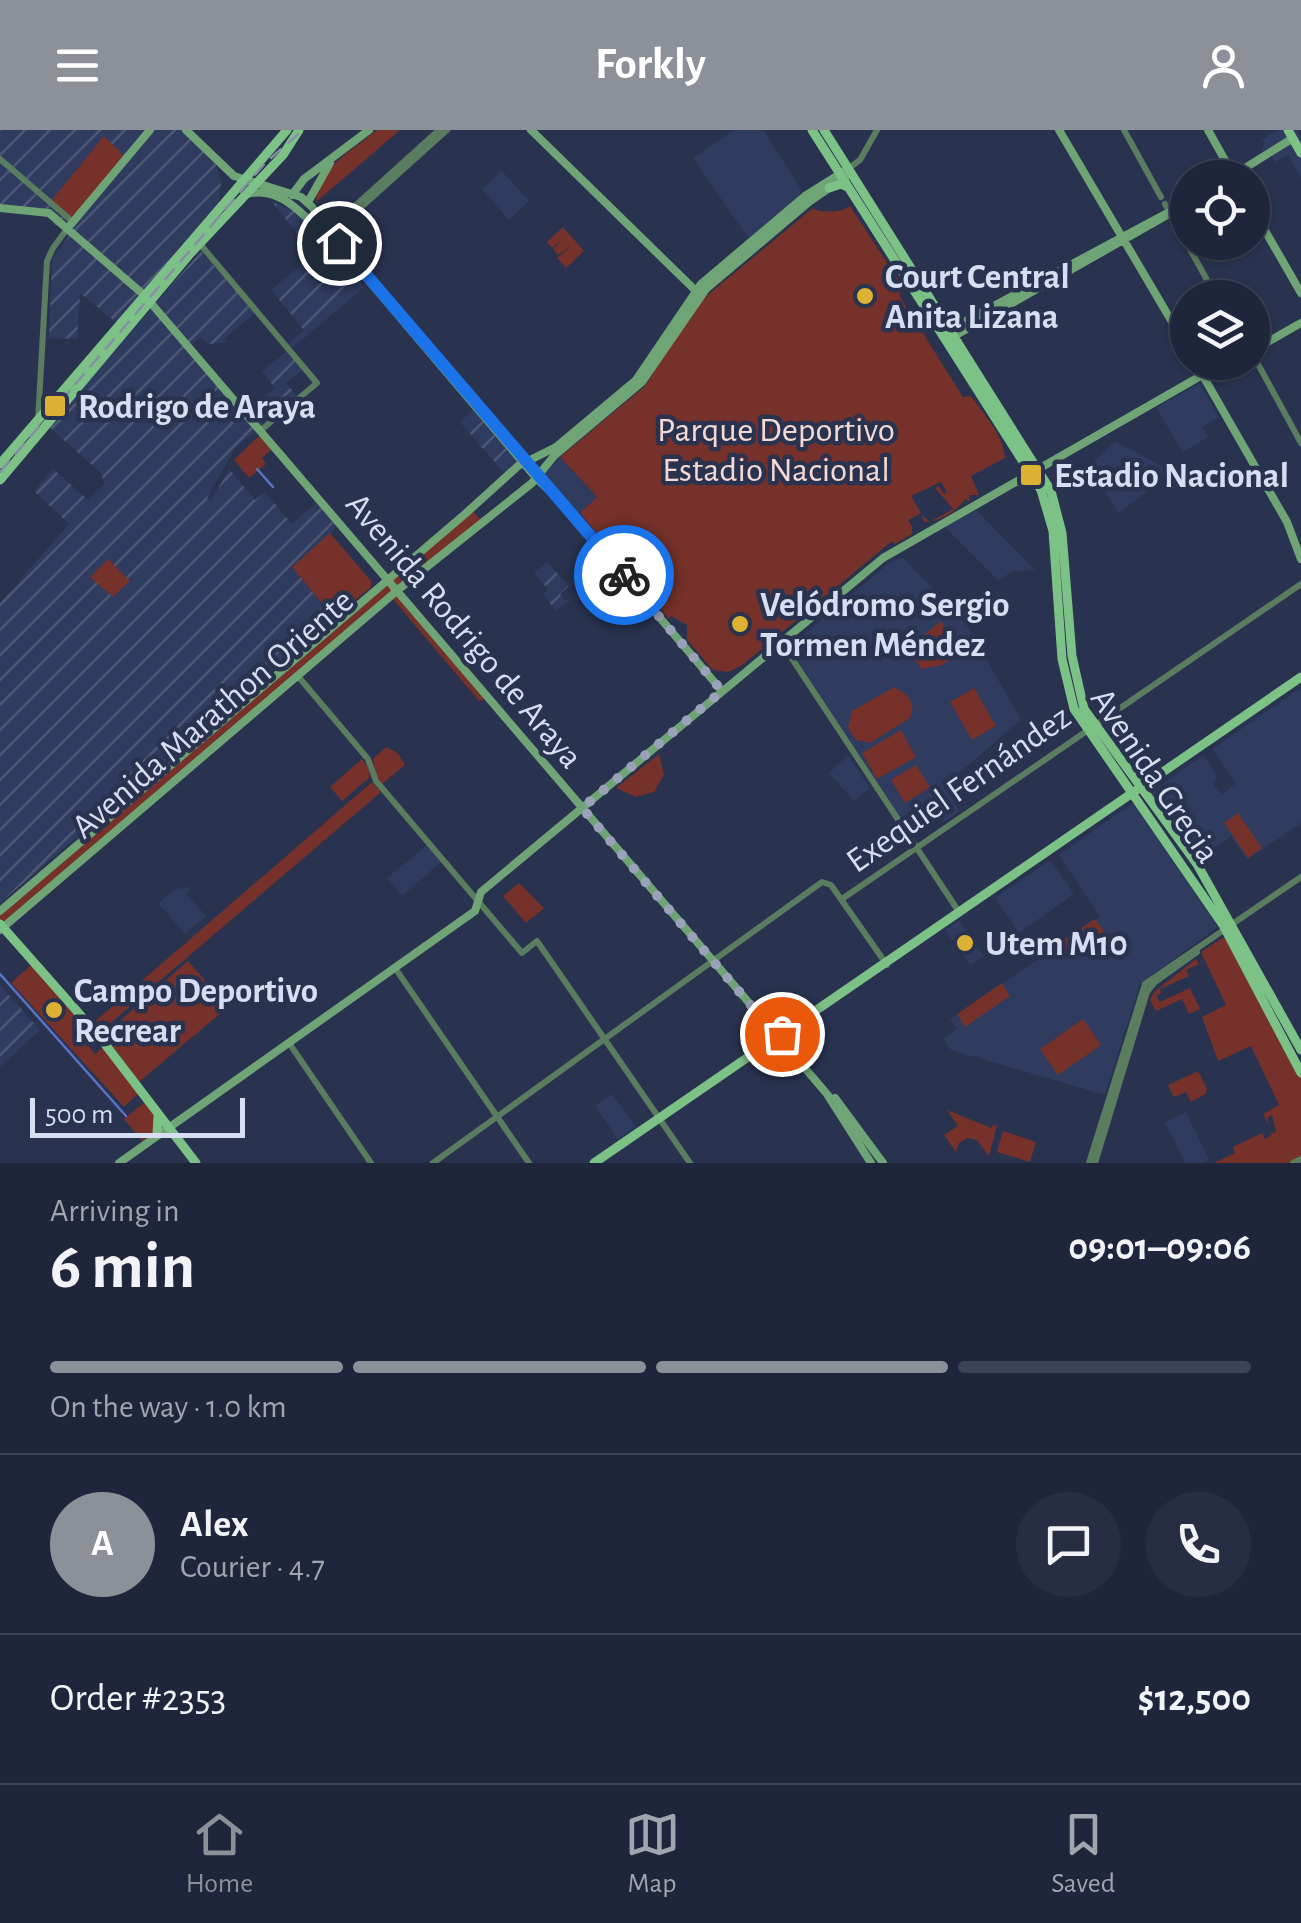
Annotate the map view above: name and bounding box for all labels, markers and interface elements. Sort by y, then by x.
icon: menu [50,38,105,93]
icon: person [1196,38,1251,93]
text: Forkly [595,42,706,87]
map controls [1170,160,1270,380]
button: locate [1170,160,1270,260]
pin [297,201,382,286]
icon: home [312,216,367,271]
place label: Court Central Anita Lizana [885,260,1070,335]
button: layers [1170,280,1270,380]
marker: Court Central Anita Lizana [854,285,876,307]
place label: Rodrigo de Araya [78,390,316,425]
marker: Rodrigo de Araya [42,393,68,419]
park label: Parque Deportivo Estadio Nacional [657,413,895,488]
place label: Estadio Nacional [1054,459,1289,494]
marker: Estadio Nacional [1018,462,1044,488]
street label: Avenida Rodrigo de Araya [339,487,589,775]
courier [574,525,674,625]
icon: bike [597,548,652,603]
street label: Avenida Marathon Oriente [66,583,360,845]
place label: Velódromo Sergio Tormen Méndez [760,588,1010,663]
marker: Velódromo Sergio Tormen Méndez [729,613,751,635]
street label: Avenida Grecia [1084,682,1226,870]
street label: Exequiel Fernández [841,699,1077,879]
place label: Utem M10 [985,927,1128,962]
marker: Utem M10 [954,932,976,954]
place label: Campo Deportivo Recrear [74,974,318,1049]
pin [740,992,825,1077]
marker: Campo Deportivo Recrear [43,999,65,1021]
icon: bag [755,1007,810,1062]
scale bar [30,1093,245,1138]
text: 500 m [45,1101,113,1129]
text: Arriving in [50,1195,179,1227]
text: 09:01–09:06 [1068,1229,1251,1267]
text: 6 min [50,1235,195,1300]
text: On the way · 1.0 km [50,1391,287,1423]
button: chat [1016,1492,1121,1597]
button: phone [1146,1492,1251,1597]
text: Alex [180,1506,249,1544]
text: A [91,1525,114,1563]
text: Courier · 4.7 [180,1551,325,1583]
text: Order #2353 [50,1680,226,1718]
text: $12,500 [1138,1680,1251,1718]
tab: Home [186,1807,253,1901]
tab: Map [625,1807,680,1901]
tab: Saved [1051,1807,1115,1901]

